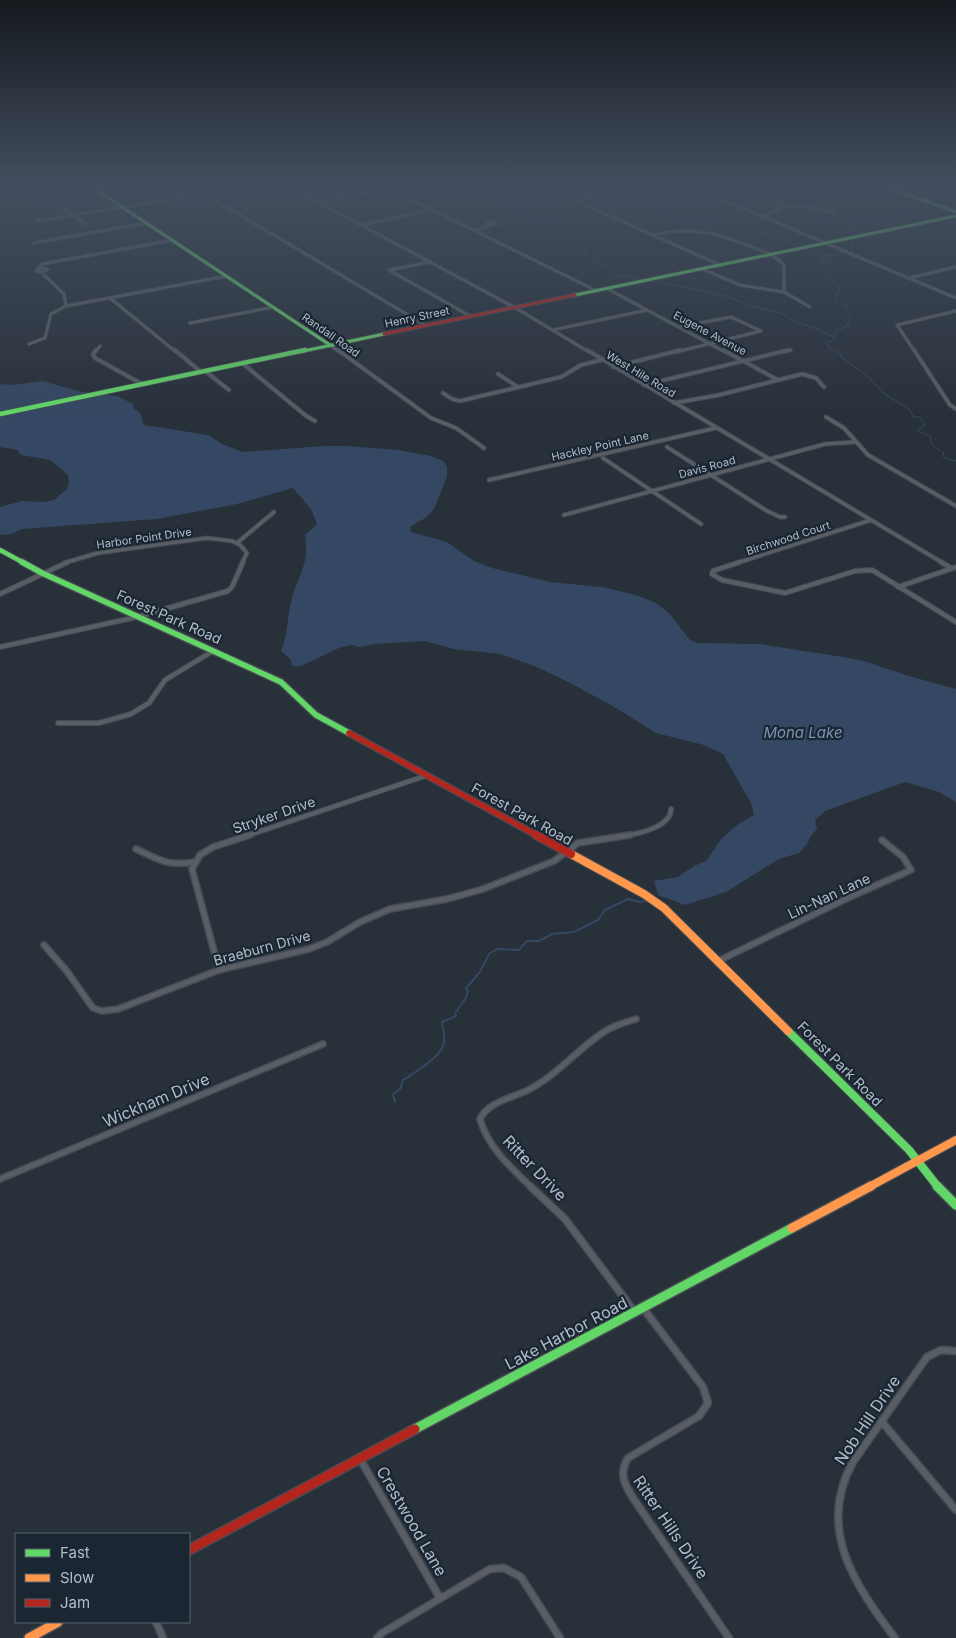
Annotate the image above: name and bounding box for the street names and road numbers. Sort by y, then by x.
street label: Henry Street [383,303,451,331]
street label: Eugene Avenue [671,308,749,358]
street label: Randall Road [299,310,363,360]
street label: West Hile Road [604,348,678,400]
street label: Hackley Point Lane [550,428,650,464]
street label: Davis Road [677,453,737,481]
street label: Birchwood Court [744,518,832,558]
street label: Harbor Point Drive [96,524,192,552]
street label: Forest Park Road [114,586,224,647]
street label: Forest Park Road [469,779,576,848]
street label: Stryker Drive [230,792,317,837]
street label: Lin-Nan Lane [785,869,873,922]
street label: Braeburn Drive [211,926,312,969]
street label: Forest Park Road [794,1018,886,1110]
street label: Wickham Drive [100,1068,212,1132]
street label: Ritter Drive [499,1131,571,1205]
street label: Lake Harbor Road [501,1292,631,1374]
street label: Nob Hill Drive [830,1371,904,1469]
street label: Crestwood Lane [372,1462,452,1580]
street label: Ritter Hills Drive [629,1472,713,1582]

